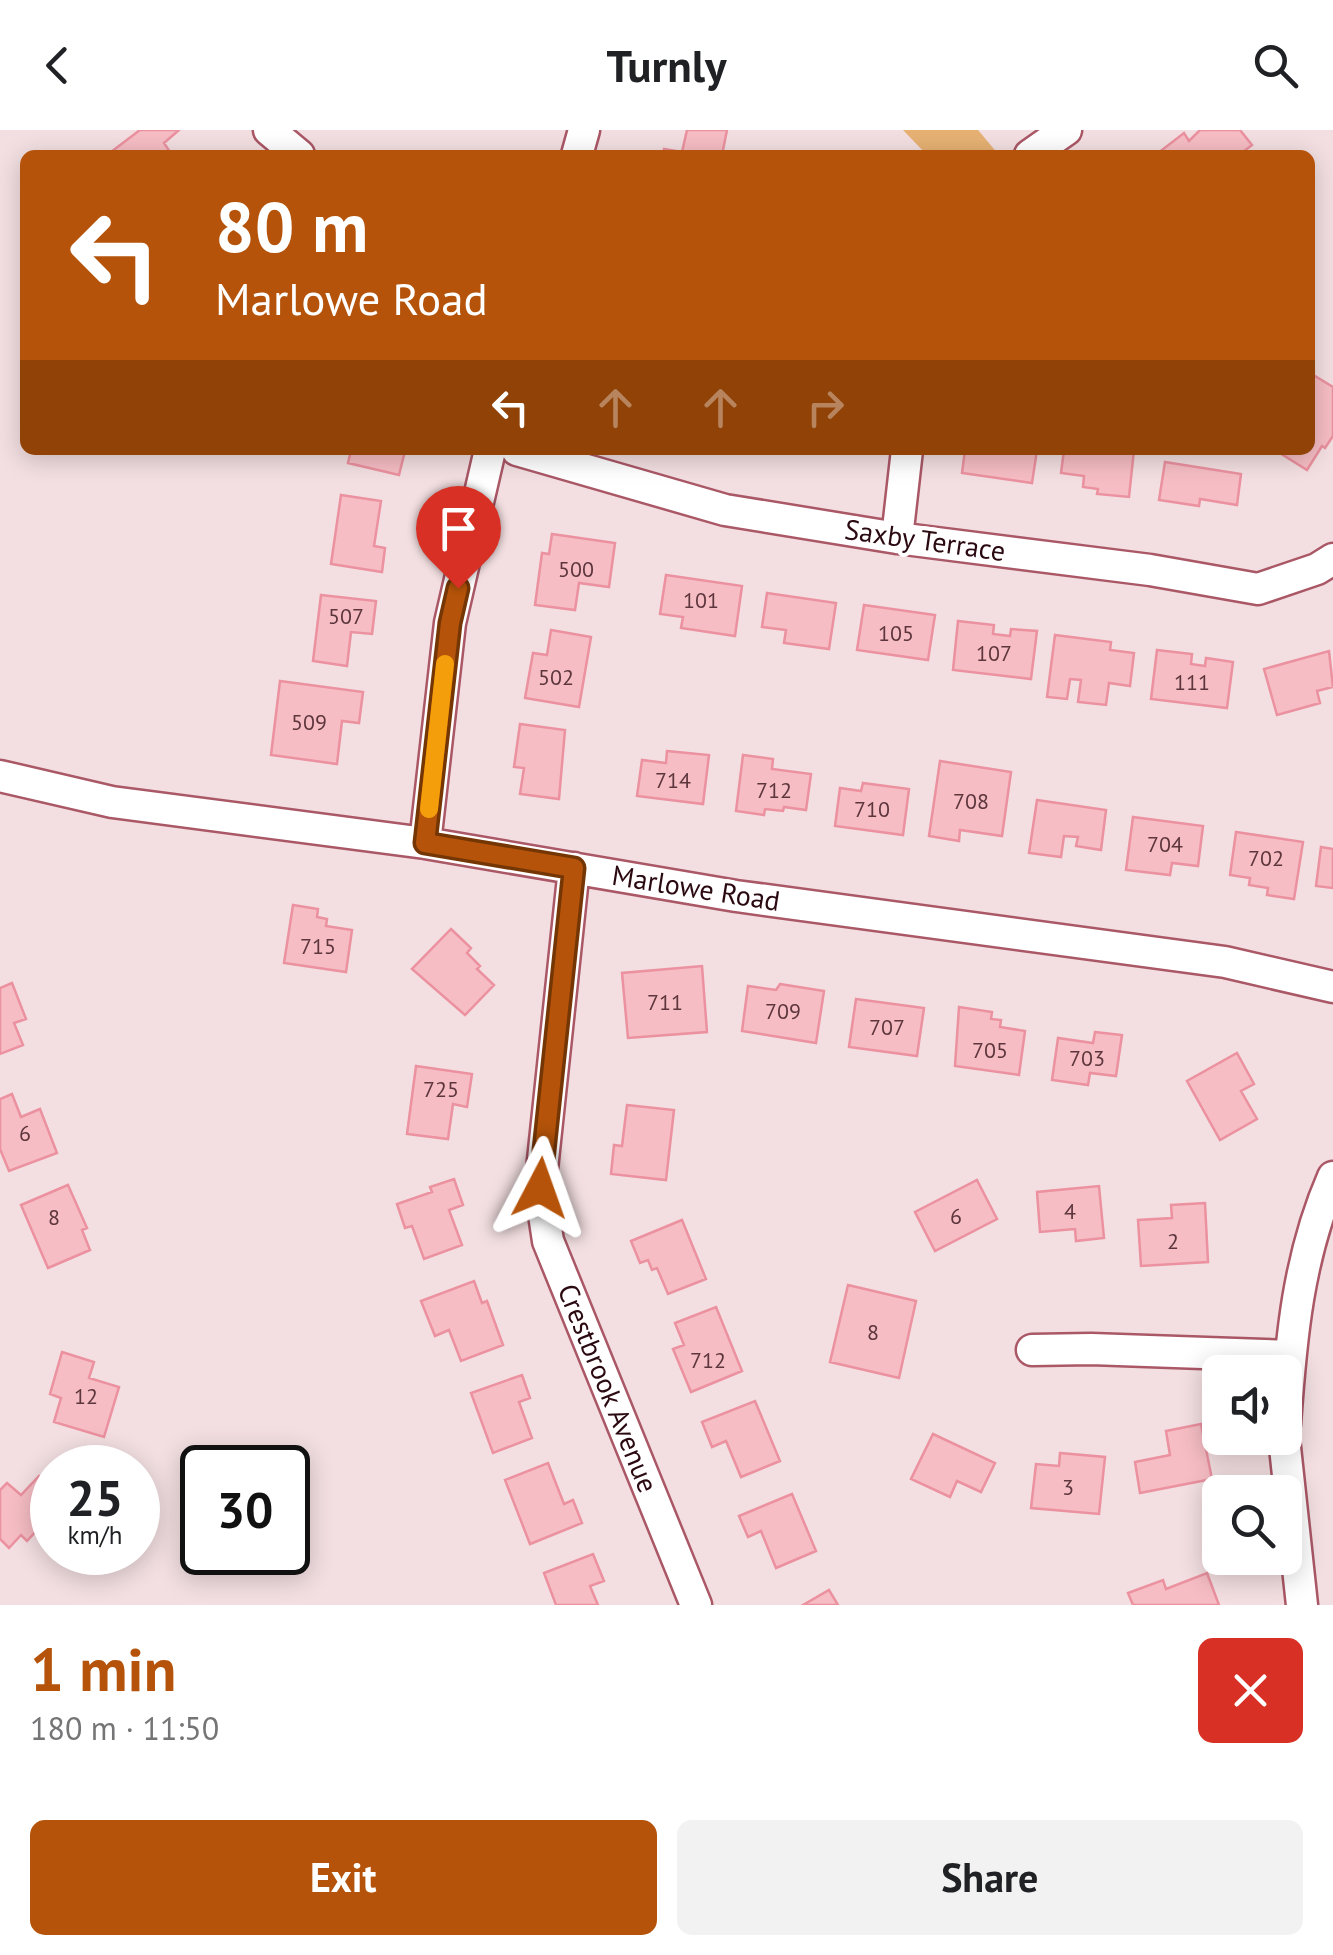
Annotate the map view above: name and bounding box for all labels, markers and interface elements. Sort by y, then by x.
text: Turnly [606,36,727,94]
icon: back [30,38,85,93]
icon: search [1248,38,1303,93]
text: 80 m [215,181,368,271]
icon: left [50,190,180,320]
text: Marlowe Road [215,269,488,327]
icon: left [483,380,538,435]
icon: ahead [588,380,643,435]
icon: ahead [693,380,748,435]
icon: right [798,380,853,435]
pin [416,486,501,589]
icon: arrive [431,501,486,556]
street label: Saxby Terrace [842,510,1008,569]
house number: 500 [558,555,594,583]
house number: 101 [683,586,719,614]
house number: 507 [328,602,364,630]
house number: 105 [878,619,914,647]
house number: 107 [976,639,1012,667]
house number: 502 [538,663,574,691]
house number: 111 [1174,668,1210,696]
house number: 509 [291,708,327,736]
house number: 714 [655,766,691,794]
house number: 712 [756,776,792,804]
house number: 708 [953,787,989,815]
house number: 710 [854,795,890,823]
house number: 704 [1147,830,1183,858]
house number: 702 [1248,844,1284,872]
street label: Marlowe Road [609,856,783,919]
house number: 715 [300,932,336,960]
house number: 711 [647,988,683,1016]
house number: 709 [765,997,801,1025]
house number: 707 [869,1013,905,1041]
house number: 705 [972,1036,1008,1064]
house number: 703 [1069,1044,1105,1072]
house number: 725 [423,1075,459,1103]
house number: 6 [19,1119,31,1147]
position arrow [488,1136,592,1240]
house number: 4 [1064,1197,1076,1225]
house number: 6 [950,1202,962,1230]
house number: 8 [48,1203,60,1231]
house number: 2 [1167,1227,1179,1255]
street label: Crestbrook Avenue [550,1278,667,1498]
house number: 8 [867,1318,879,1346]
house number: 712 [690,1346,726,1374]
map controls [1202,1355,1302,1575]
button: sound [1202,1355,1302,1455]
house number: 12 [74,1382,98,1410]
speed limit sign: 30 [180,1445,310,1575]
text: 25 [67,1465,123,1530]
house number: 3 [1062,1473,1074,1501]
button: search [1202,1475,1302,1575]
text: km/h [68,1519,122,1551]
text: 1 min [30,1630,176,1708]
button: close [1198,1638,1303,1743]
text: 180 m · 11:50 [30,1707,219,1749]
button: Exit [30,1820,657,1935]
button: Share [677,1820,1303,1935]

